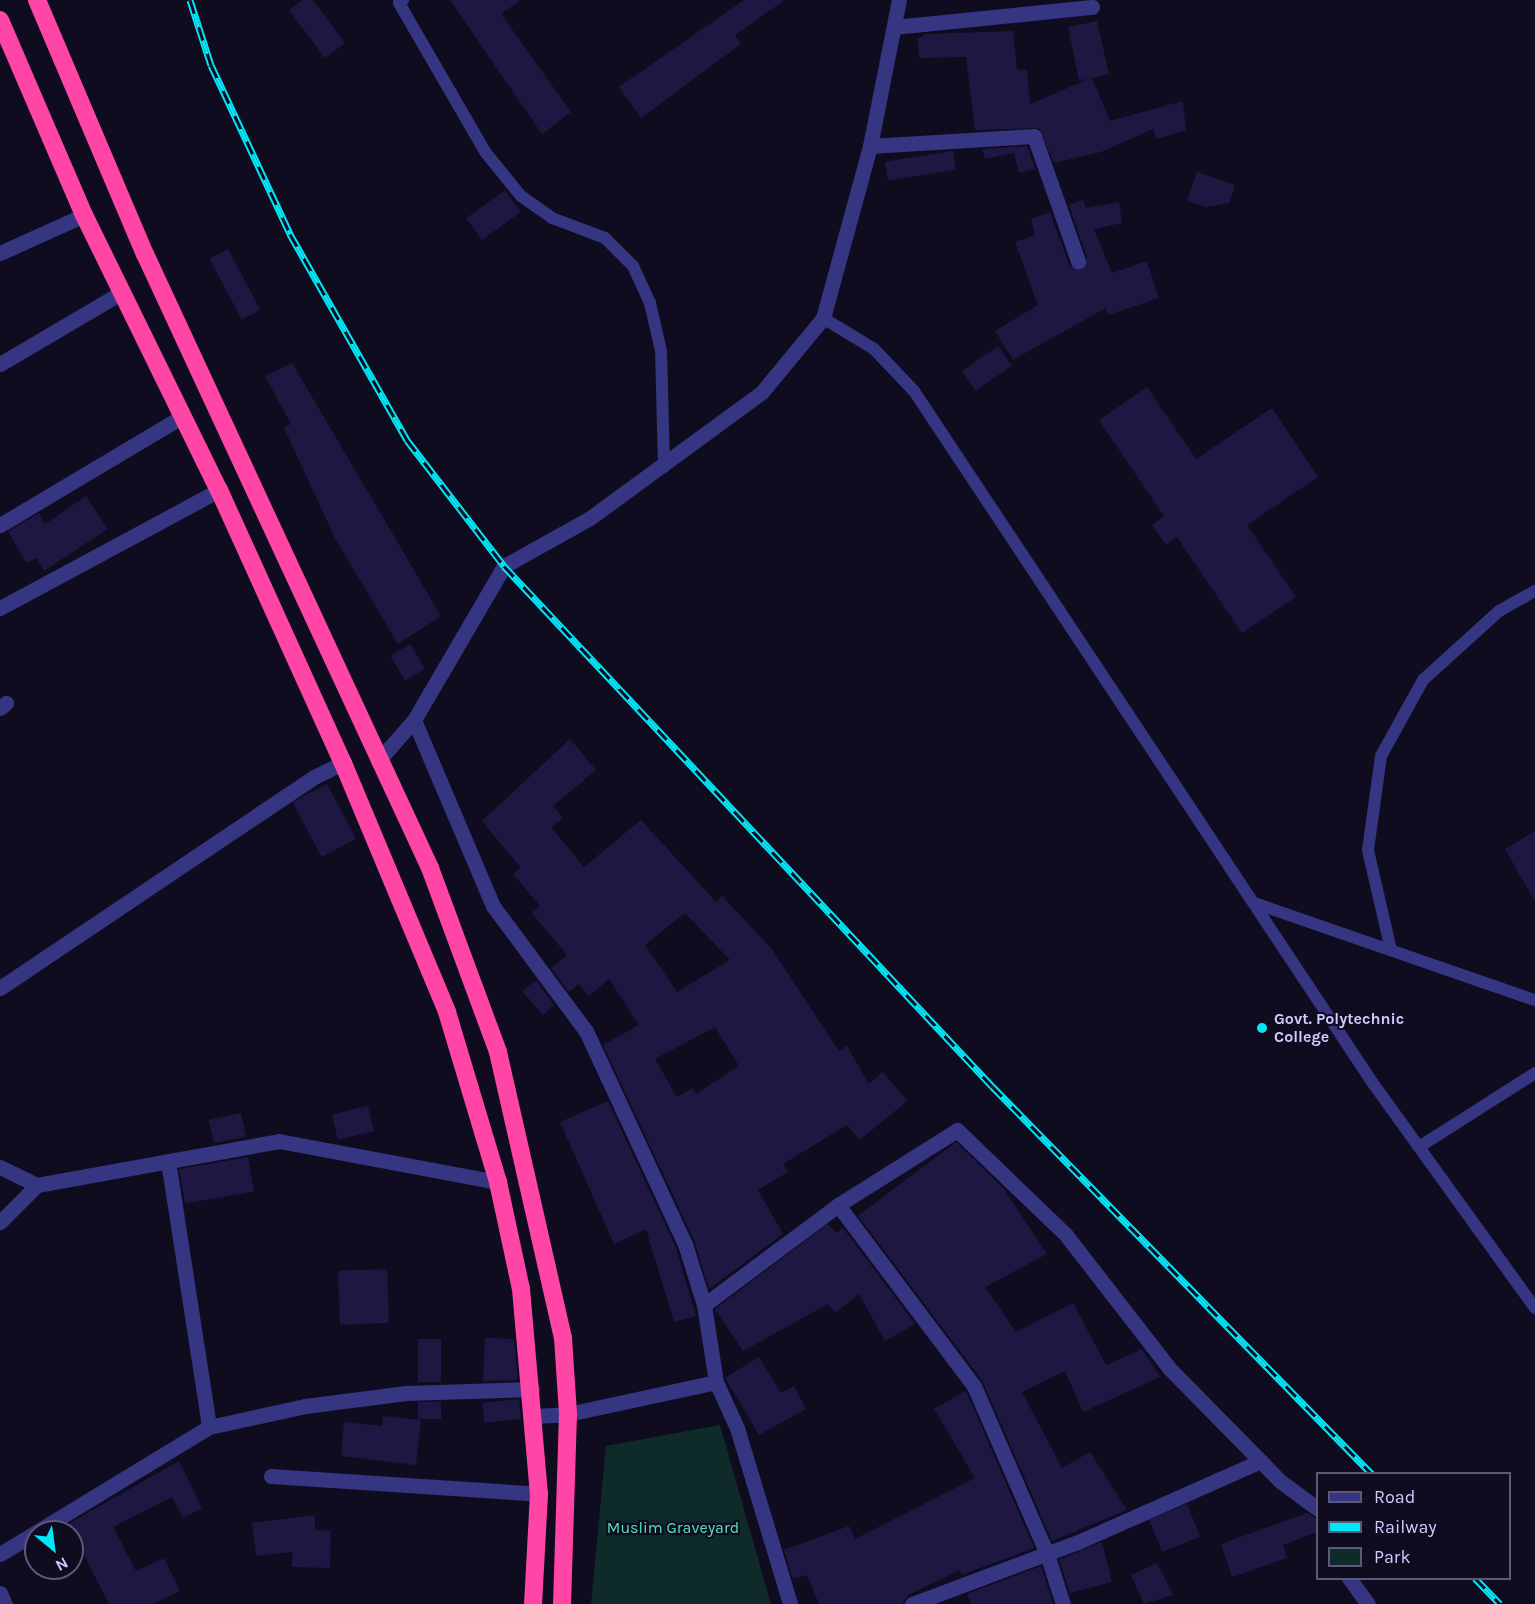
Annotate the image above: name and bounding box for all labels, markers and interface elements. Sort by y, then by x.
place label: Govt. Polytechnic College [1274,1009,1404,1047]
marker: Govt. Polytechnic College [1255,1021,1269,1035]
legend [1316,1472,1511,1580]
text: Road [1374,1486,1415,1508]
text: Railway [1374,1516,1437,1538]
park label: Muslim Graveyard [607,1518,739,1538]
north arrow [24,1520,84,1580]
text: Park [1374,1546,1411,1568]
text: N [52,1553,72,1576]

